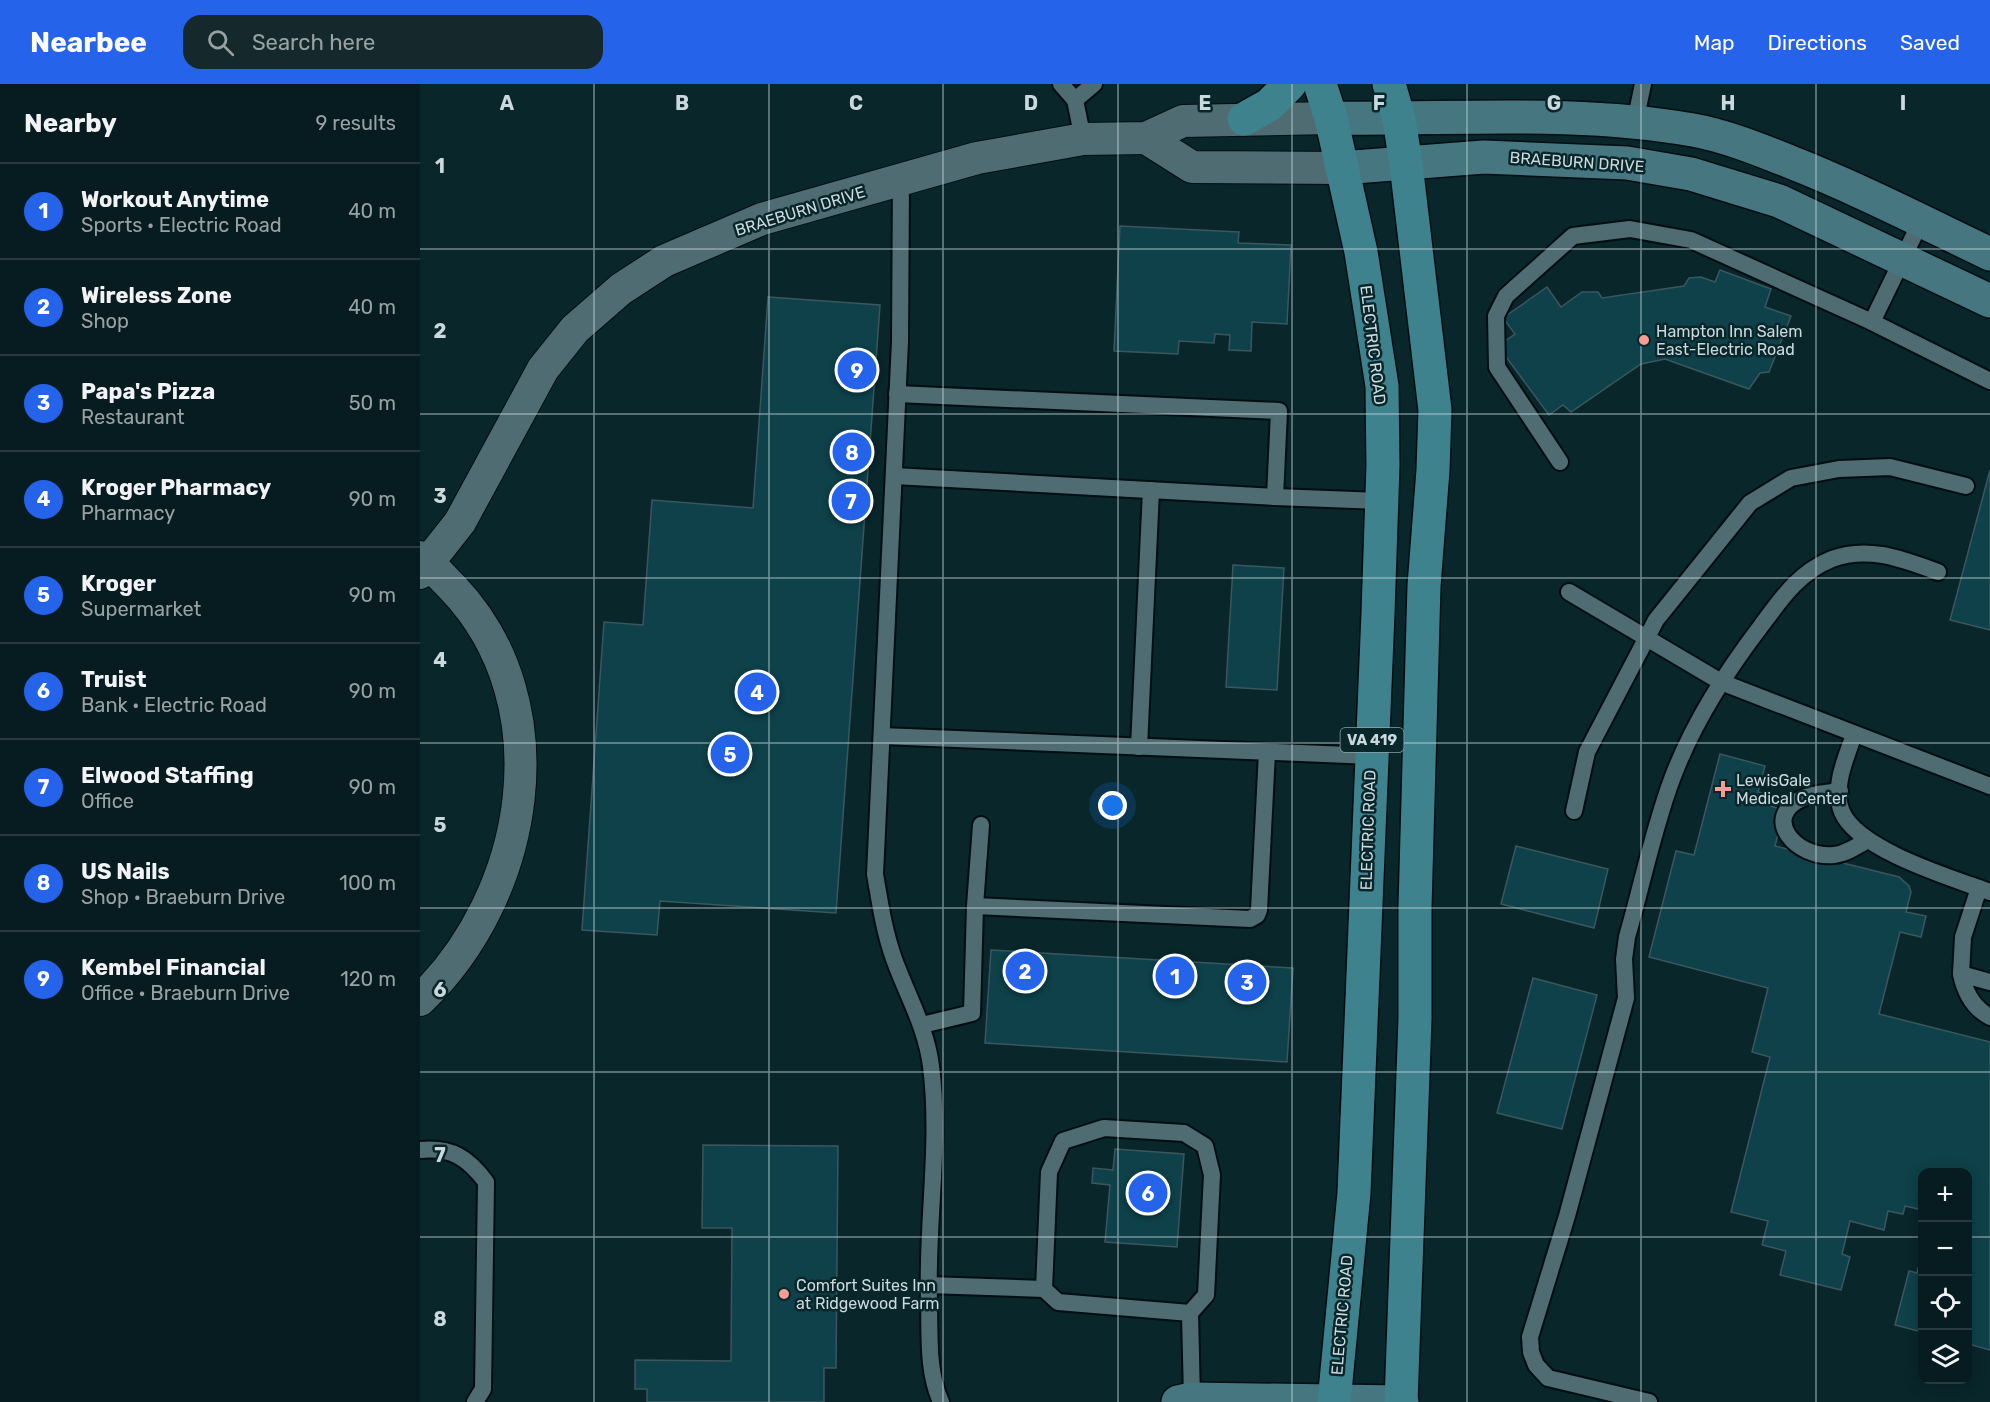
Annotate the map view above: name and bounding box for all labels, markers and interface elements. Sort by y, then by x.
search box [183,15,603,69]
text: Nearbee [30,26,147,59]
icon: search [204,26,237,59]
text: Search here [252,29,375,56]
text: Map [1694,30,1735,55]
text: Directions [1768,30,1867,55]
text: Saved [1900,30,1960,55]
text: A [500,91,515,115]
text: B [675,91,689,115]
text: C [849,91,863,115]
text: D [1024,91,1038,115]
text: E [1199,91,1211,115]
text: F [1373,91,1385,115]
text: G [1547,91,1561,115]
text: H [1721,91,1735,115]
text: I [1900,91,1906,115]
text: Nearby [24,108,117,139]
text: 9 results [316,111,396,135]
street label: BRAEBURN DRIVE [1509,148,1645,176]
text: 1 [435,154,445,178]
street label: BRAEBURN DRIVE [733,182,867,240]
text: Workout Anytime [81,186,269,213]
text: 1 [39,199,48,223]
text: 40 m [348,199,396,223]
text: Sports · Electric Road [81,213,282,237]
text: Wireless Zone [81,282,232,309]
street label: ELECTRIC ROAD [1356,284,1390,406]
text: 2 [37,295,50,319]
text: 40 m [348,295,396,319]
text: Shop [81,309,129,333]
text: 2 [434,319,447,343]
place label: Hampton Inn Salem East-Electric Road [1656,322,1803,359]
marker: Hampton Inn Salem East-Electric Road [1637,333,1651,347]
pin: 9 [838,348,876,392]
text: Papa's Pizza [81,378,215,405]
text: 3 [37,391,50,415]
text: 50 m [349,391,396,415]
text: Restaurant [81,405,185,429]
pin: 8 [832,430,872,475]
text: Kroger Pharmacy [81,474,271,501]
pin: 7 [832,478,870,524]
text: 3 [433,484,447,508]
text: 4 [37,487,50,511]
text: 90 m [349,487,396,511]
text: Pharmacy [81,501,175,525]
text: Kroger [81,570,156,597]
text: 5 [37,583,50,607]
text: 90 m [349,583,396,607]
text: Supermarket [81,597,201,621]
text: 4 [433,648,447,672]
text: Truist [81,666,146,693]
pin: 4 [738,670,776,714]
text: 6 [37,679,50,703]
text: 90 m [349,679,396,703]
text: Bank · Electric Road [81,693,267,717]
road number: VA 419 [1340,728,1404,752]
pin: 5 [710,732,750,776]
text: Elwood Staffing [81,762,254,789]
street label: ELECTRIC ROAD [1356,769,1380,891]
place label: LewisGale Medical Center [1736,771,1847,808]
text: 7 [38,775,49,799]
text: 90 m [349,775,396,799]
marker: LewisGale Medical Center [1714,780,1732,798]
text: Office [81,789,134,813]
your location [1098,791,1127,820]
text: 5 [434,813,447,837]
text: US Nails [81,858,170,885]
text: 8 [37,871,50,895]
text: 100 m [339,871,396,895]
text: Shop · Braeburn Drive [81,885,285,909]
pin: 2 [1006,948,1044,994]
text: Kembel Financial [81,954,266,981]
pin: 1 [1156,954,1194,998]
pin: 3 [1228,960,1266,1004]
text: 9 [37,967,50,991]
text: 120 m [340,967,396,991]
text: 6 [433,978,447,1002]
text: Office · Braeburn Drive [81,981,290,1005]
text: 7 [434,1143,446,1167]
map controls [1918,1168,1972,1384]
button: + [1918,1168,1972,1222]
pin: 6 [1128,1170,1168,1216]
button: − [1918,1222,1972,1276]
street label: ELECTRIC ROAD [1327,1254,1357,1376]
place label: Comfort Suites Inn at Ridgewood Farm [796,1276,940,1313]
button: locate [1918,1276,1972,1330]
marker: Comfort Suites Inn at Ridgewood Farm [777,1287,791,1301]
text: 8 [433,1307,447,1331]
button: layers [1918,1330,1972,1384]

